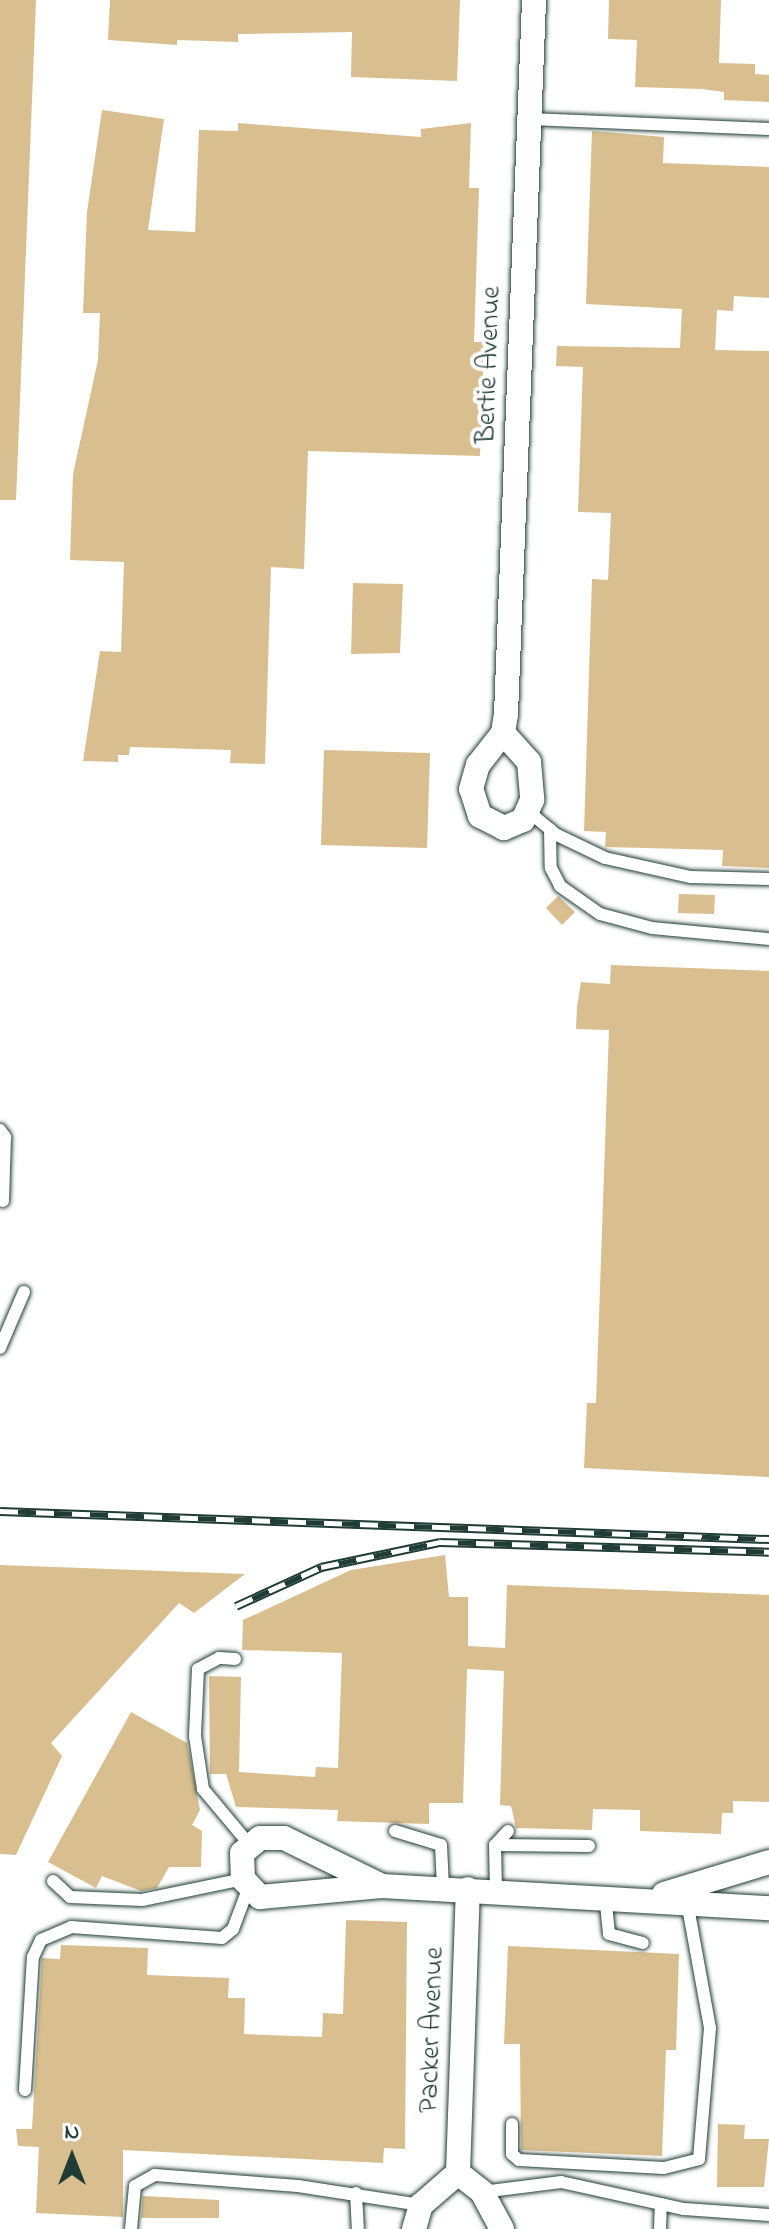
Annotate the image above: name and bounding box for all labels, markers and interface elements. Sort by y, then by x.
street label: Bertie Avenue [470,286,510,444]
street label: Packer Avenue [413,1946,453,2114]
north arrow [32,2117,112,2197]
text: N [65,2117,79,2149]

